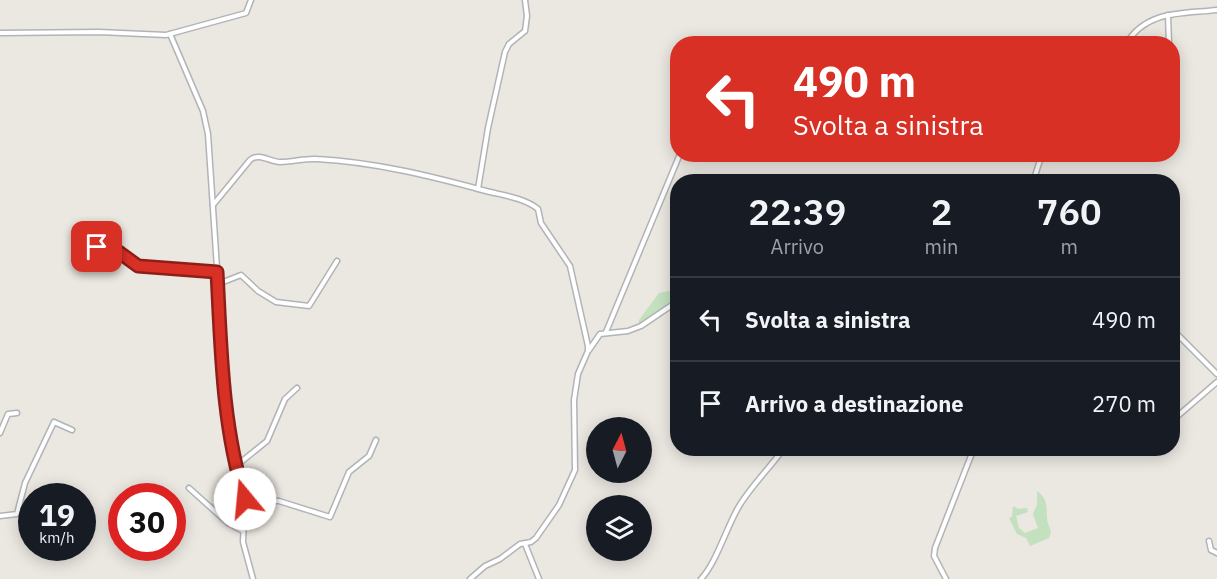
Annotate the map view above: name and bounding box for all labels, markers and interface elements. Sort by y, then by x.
text: 490 m [793,54,916,109]
icon: left [694,60,772,138]
text: Svolta a sinistra [793,107,984,142]
text: 22:39 [748,188,846,235]
text: 2 [931,188,952,235]
text: 760 [1037,188,1102,235]
pin [71,221,122,272]
icon: arrive [80,230,113,263]
text: Arrivo [771,233,824,260]
text: min [925,233,958,260]
text: m [1060,233,1078,260]
icon: left [694,303,727,336]
text: Svolta a sinistra [745,305,910,334]
text: 490 m [1092,305,1156,334]
icon: arrive [694,387,727,420]
text: Arrivo a destinazione [745,389,964,418]
text: 270 m [1092,389,1156,418]
north arrow [586,417,652,483]
map controls [586,417,652,561]
position arrow [213,467,277,531]
speed limit sign: 30 [108,483,186,561]
text: 19 [39,495,75,534]
button: layers [586,495,652,561]
text: km/h [39,528,75,547]

